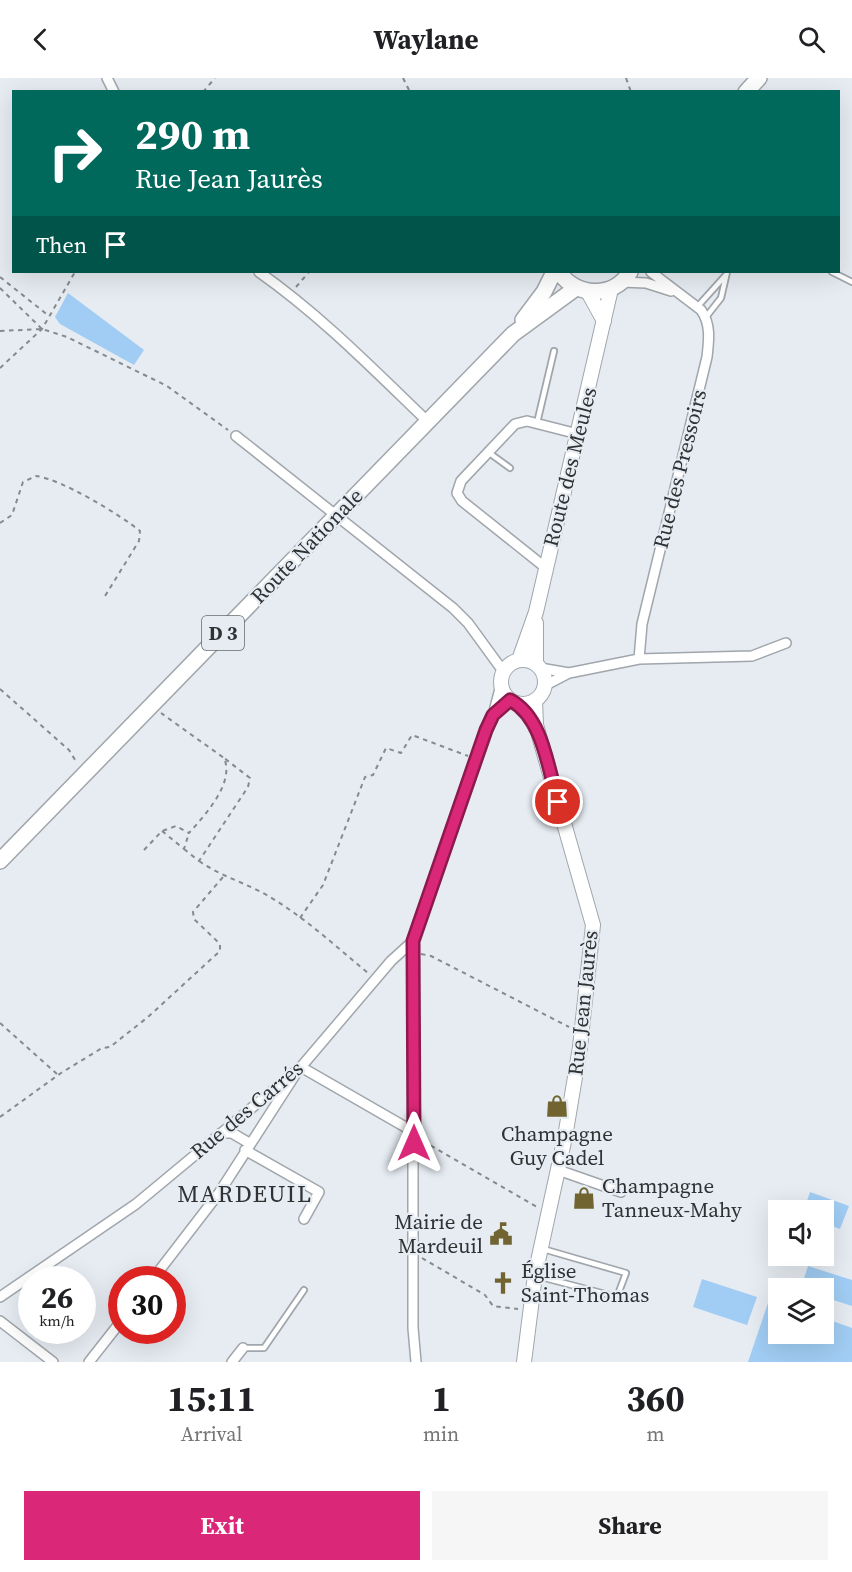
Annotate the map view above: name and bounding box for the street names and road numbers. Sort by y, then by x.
street label: Route des Meules [536,384,603,550]
street label: Rue des Pressoirs [646,386,713,551]
street label: Route Nationale [244,482,369,610]
road number: D 3 [202,616,244,650]
street label: Rue Jean Jaurès [560,929,605,1077]
street label: Rue des Carrés [184,1054,309,1165]

